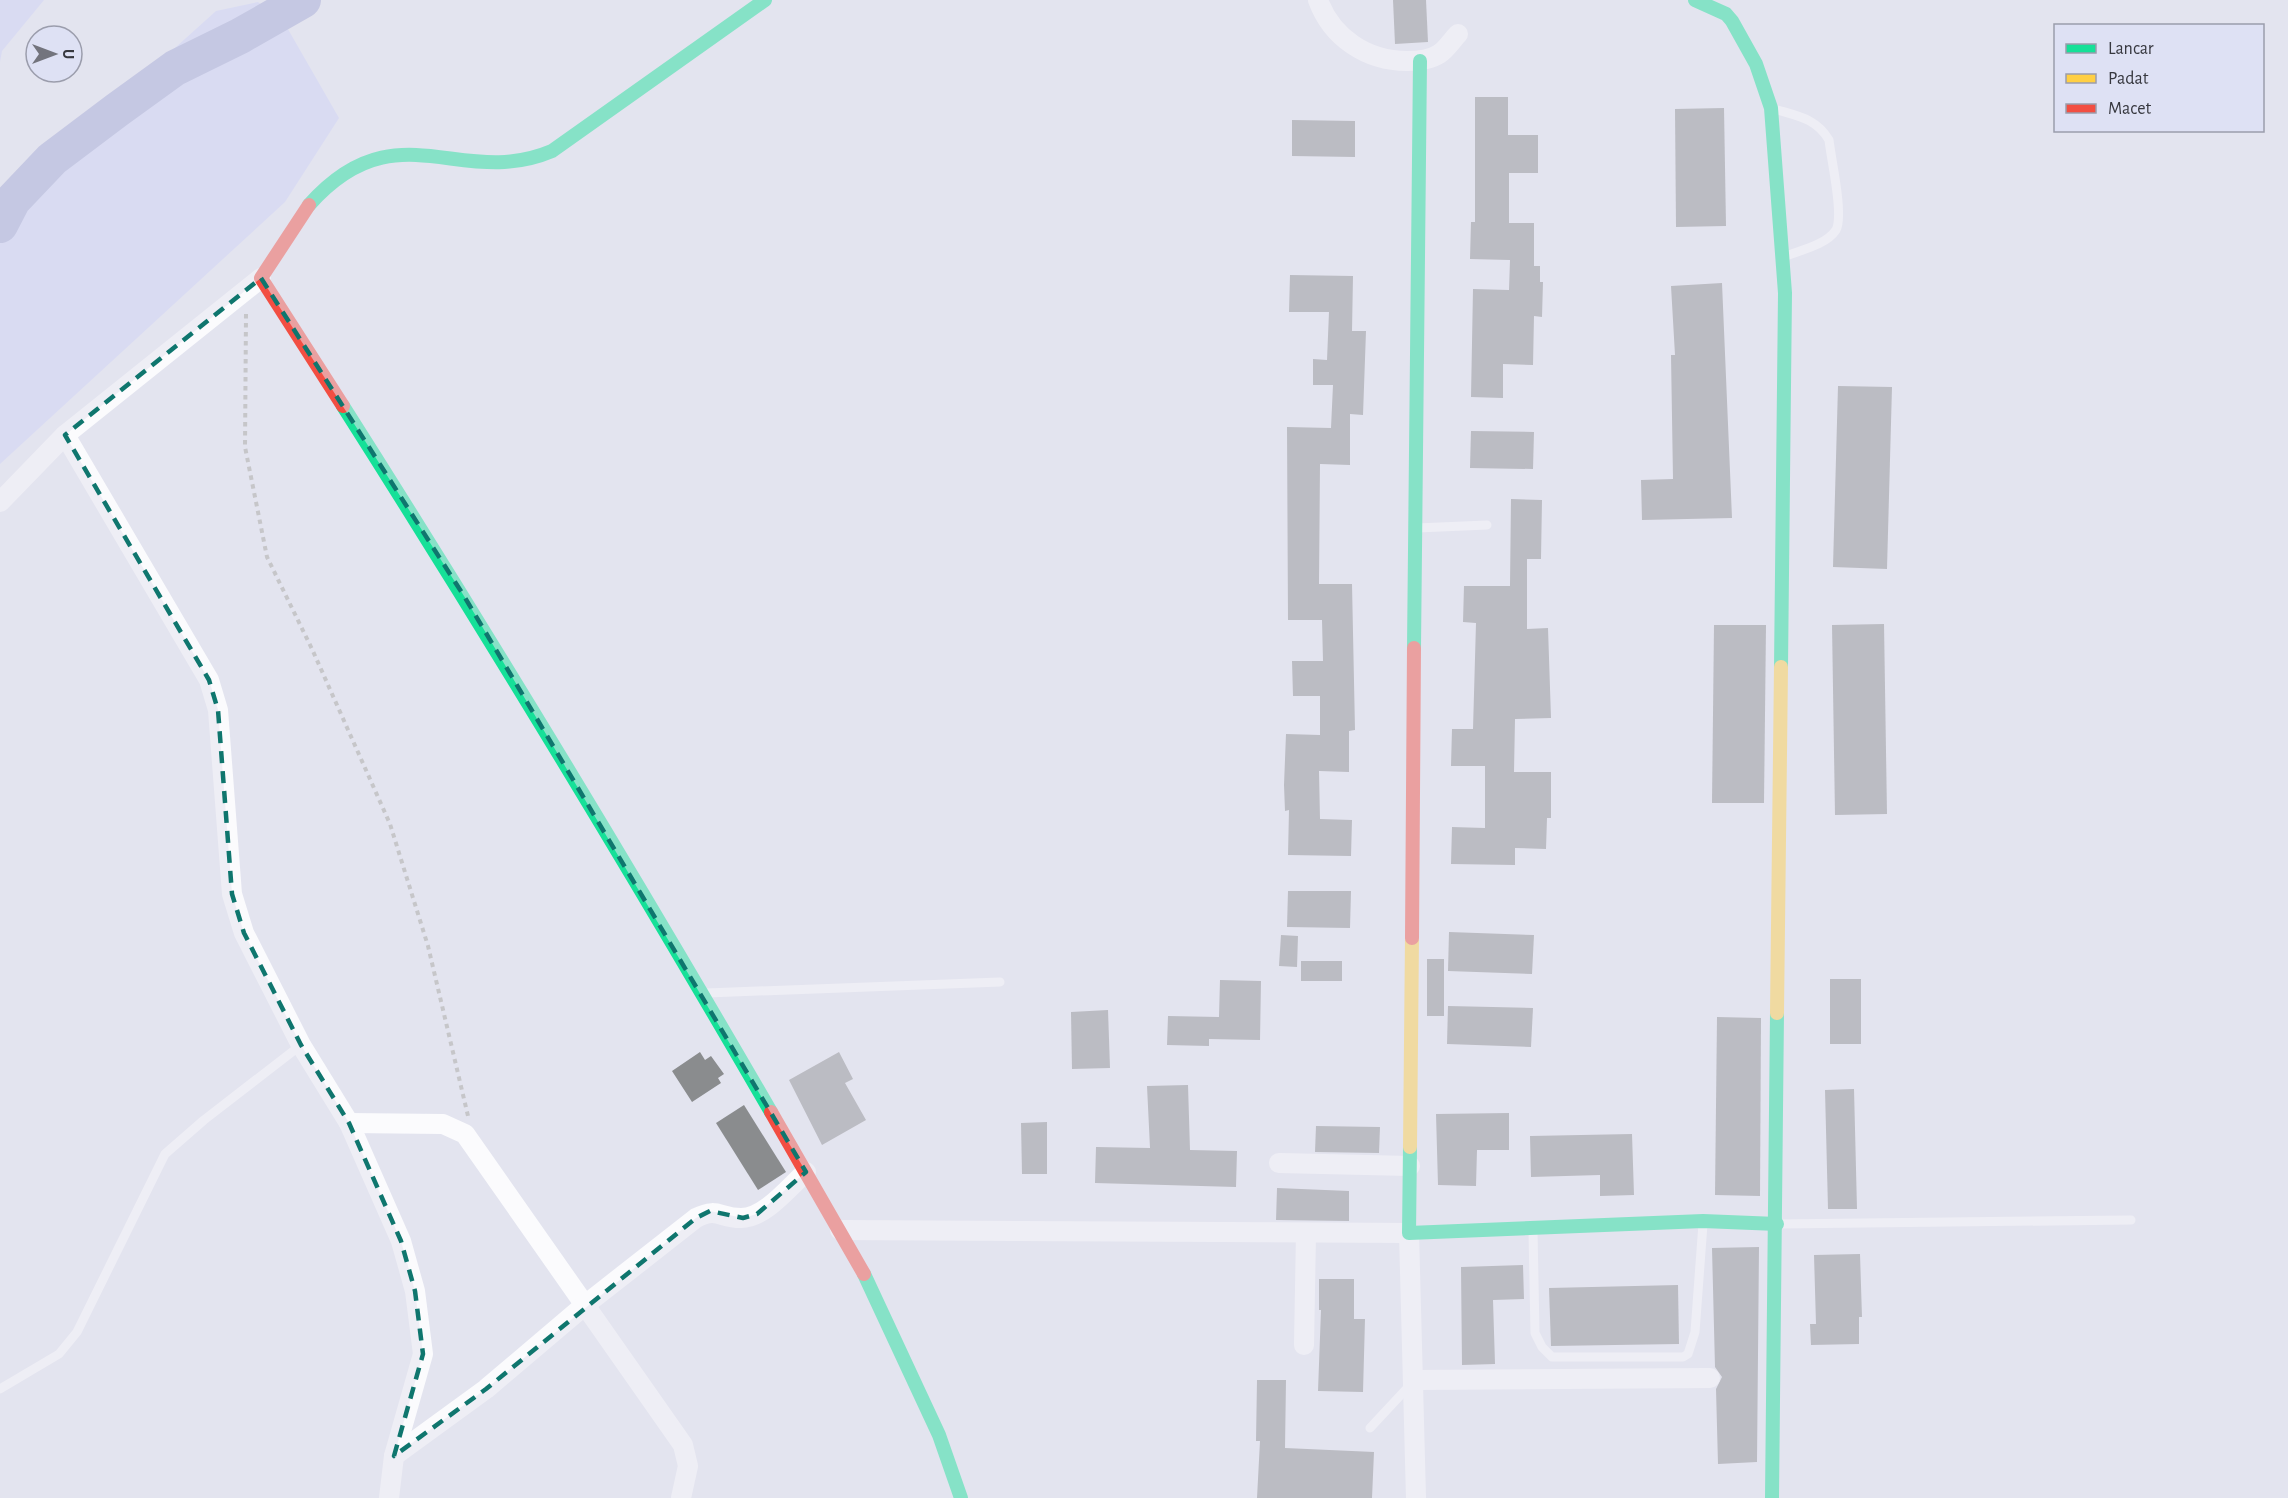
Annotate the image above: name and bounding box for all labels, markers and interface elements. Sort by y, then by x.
north arrow [24,24,84,84]
legend [2054,24,2264,132]
text: Lancar [2108,40,2154,58]
text: U [60,49,76,59]
text: Padat [2108,70,2149,88]
text: Macet [2108,100,2152,118]

